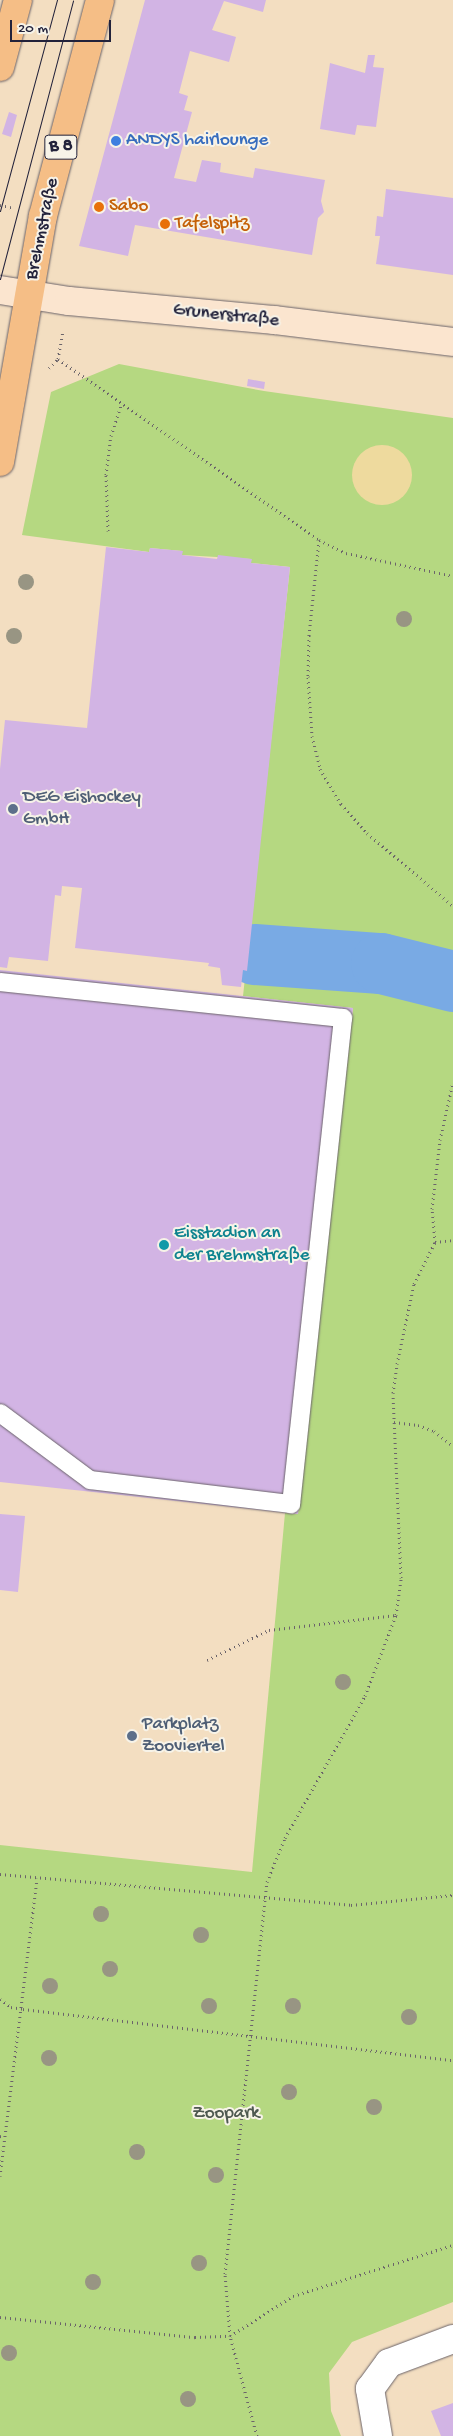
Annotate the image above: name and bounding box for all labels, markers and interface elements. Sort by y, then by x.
scale bar [12,10,114,42]
text: 20 m [18,20,48,38]
place label: ANDYS hairlounge [126,130,268,152]
road number: B 8 [44,132,78,162]
marker: ANDYS hairlounge [110,135,122,147]
street label: Brehmstraße [21,176,65,282]
place label: Sabo [109,196,148,218]
marker: Sabo [93,201,105,213]
place label: Tafelspitz [175,213,249,235]
marker: Tafelspitz [159,218,171,230]
street label: Grunerstraße [172,299,280,333]
place label: DEG Eishockey GmbH [23,787,141,831]
marker: DEG Eishockey GmbH [7,803,19,815]
place label: Eisstadion an der Brehmstraße [174,1223,309,1267]
marker: Eisstadion an der Brehmstraße [158,1239,170,1251]
place label: Parkplatz Zooviertel [142,1714,225,1758]
marker: Parkplatz Zooviertel [126,1730,138,1742]
park label: Zoopark [192,2103,260,2125]

